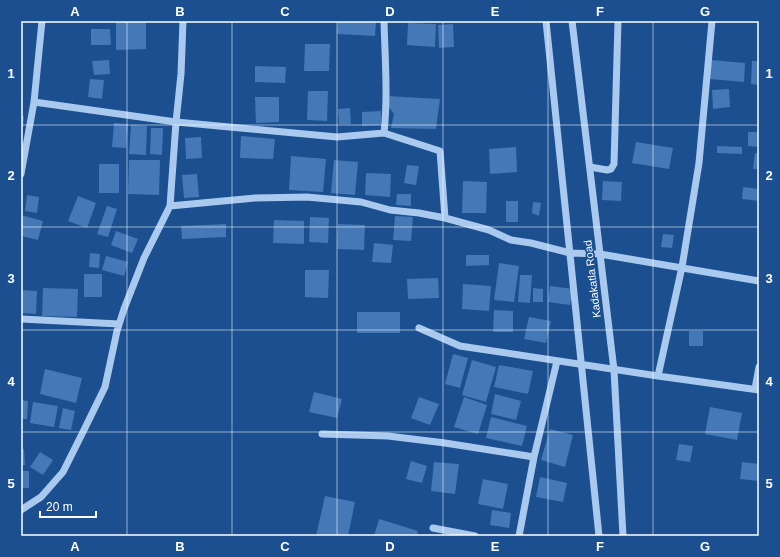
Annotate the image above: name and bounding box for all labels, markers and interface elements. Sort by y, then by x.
text: A [70,4,80,19]
text: B [175,4,185,19]
text: C [280,4,290,19]
text: D [385,4,395,19]
text: E [491,4,500,19]
text: F [596,4,604,19]
text: G [700,4,710,19]
text: 1 [7,66,15,81]
text: 1 [765,66,773,81]
text: 2 [7,168,15,183]
text: 2 [765,168,773,183]
street label: Kadakatla Road [581,239,603,319]
text: 3 [7,271,15,286]
text: 3 [765,271,773,286]
text: 4 [7,374,15,389]
text: 4 [765,374,773,389]
text: 5 [7,476,15,491]
text: 5 [765,476,773,491]
scale bar [40,493,96,519]
text: 20 m [46,500,73,514]
text: A [70,539,80,554]
text: B [175,539,185,554]
text: C [280,539,290,554]
text: D [385,539,395,554]
text: E [491,539,500,554]
text: F [596,539,604,554]
text: G [700,539,710,554]

